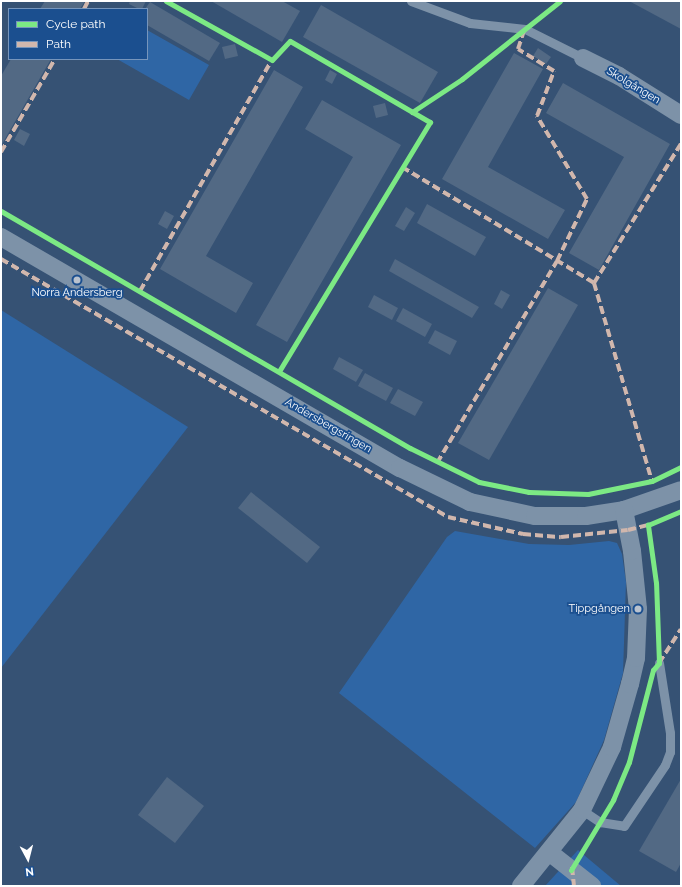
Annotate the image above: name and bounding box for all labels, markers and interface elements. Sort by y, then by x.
legend [8,8,148,60]
text: Cycle path [46,17,105,31]
text: Path [46,37,71,51]
street label: Skolgången [604,65,662,107]
marker: Norra Andersberg [72,275,82,285]
place label: Norra Andersberg [31,286,123,300]
street label: Andersbergsringen [282,396,374,456]
place label: Tippgången [568,602,630,616]
marker: Tippgången [633,604,643,614]
north arrow [8,839,48,879]
text: N [25,864,34,878]

